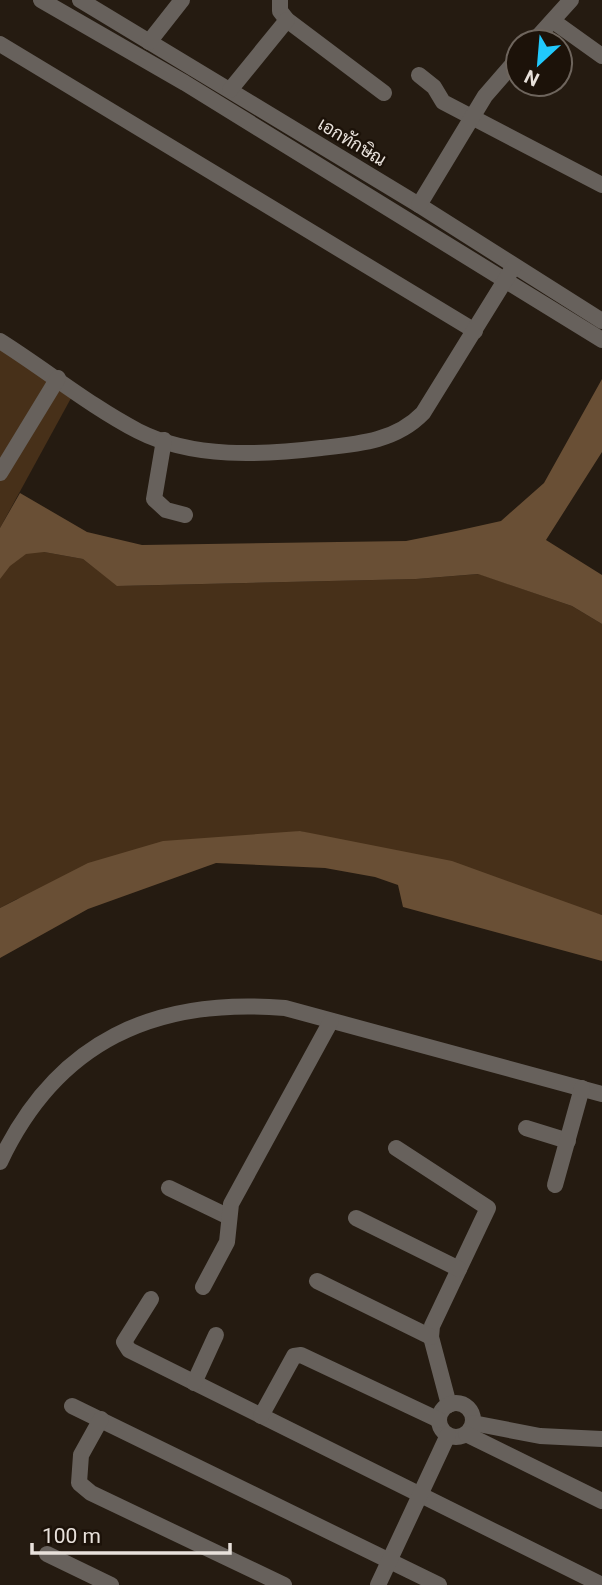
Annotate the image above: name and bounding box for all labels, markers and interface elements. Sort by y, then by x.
north arrow [504,28,574,98]
text: N [521,65,543,91]
street label: เอกทักษิณ [314,113,390,170]
scale bar [32,1512,229,1556]
text: 100 m [42,1524,101,1548]

